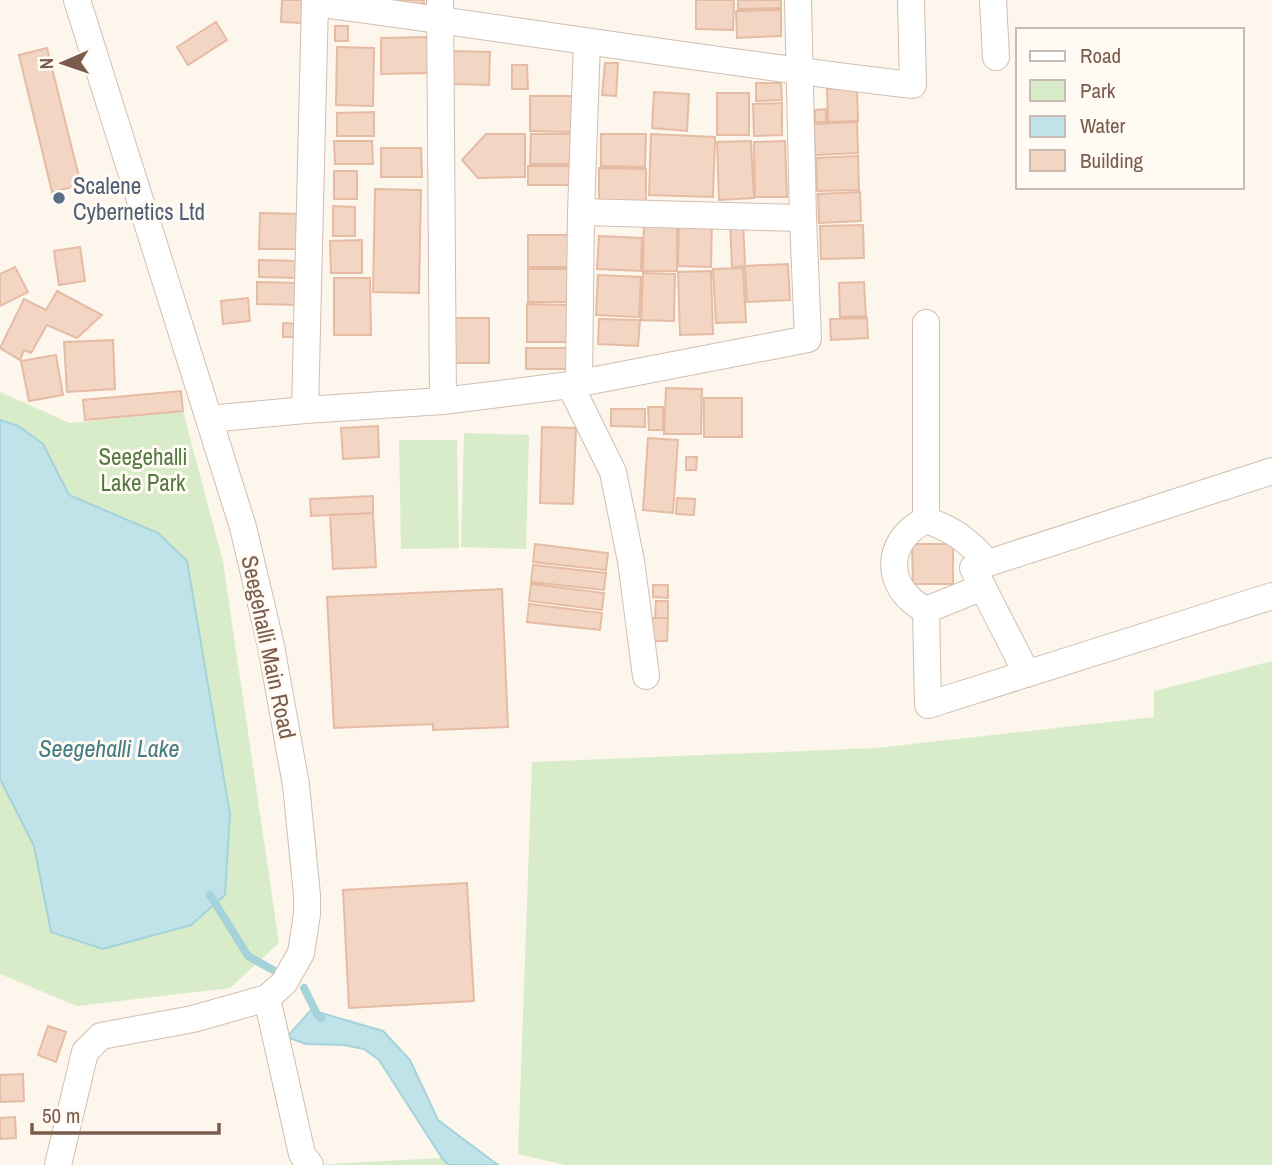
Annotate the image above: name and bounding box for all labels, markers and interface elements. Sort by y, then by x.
north arrow [28,28,98,98]
legend [1016,28,1244,189]
text: Road [1080,41,1121,70]
text: N [33,58,59,70]
text: Park [1080,76,1116,105]
text: Water [1080,111,1126,140]
text: Building [1080,146,1144,175]
place label: Scalene Cybernetics Ltd [73,170,205,227]
marker: Scalene Cybernetics Ltd [51,190,67,206]
park label: Seegehalli Lake Park [98,441,188,498]
street label: Seegehalli Main Road [234,553,304,741]
water label: Seegehalli Lake [38,732,180,764]
scale bar [32,1092,219,1136]
text: 50 m [42,1101,80,1130]

